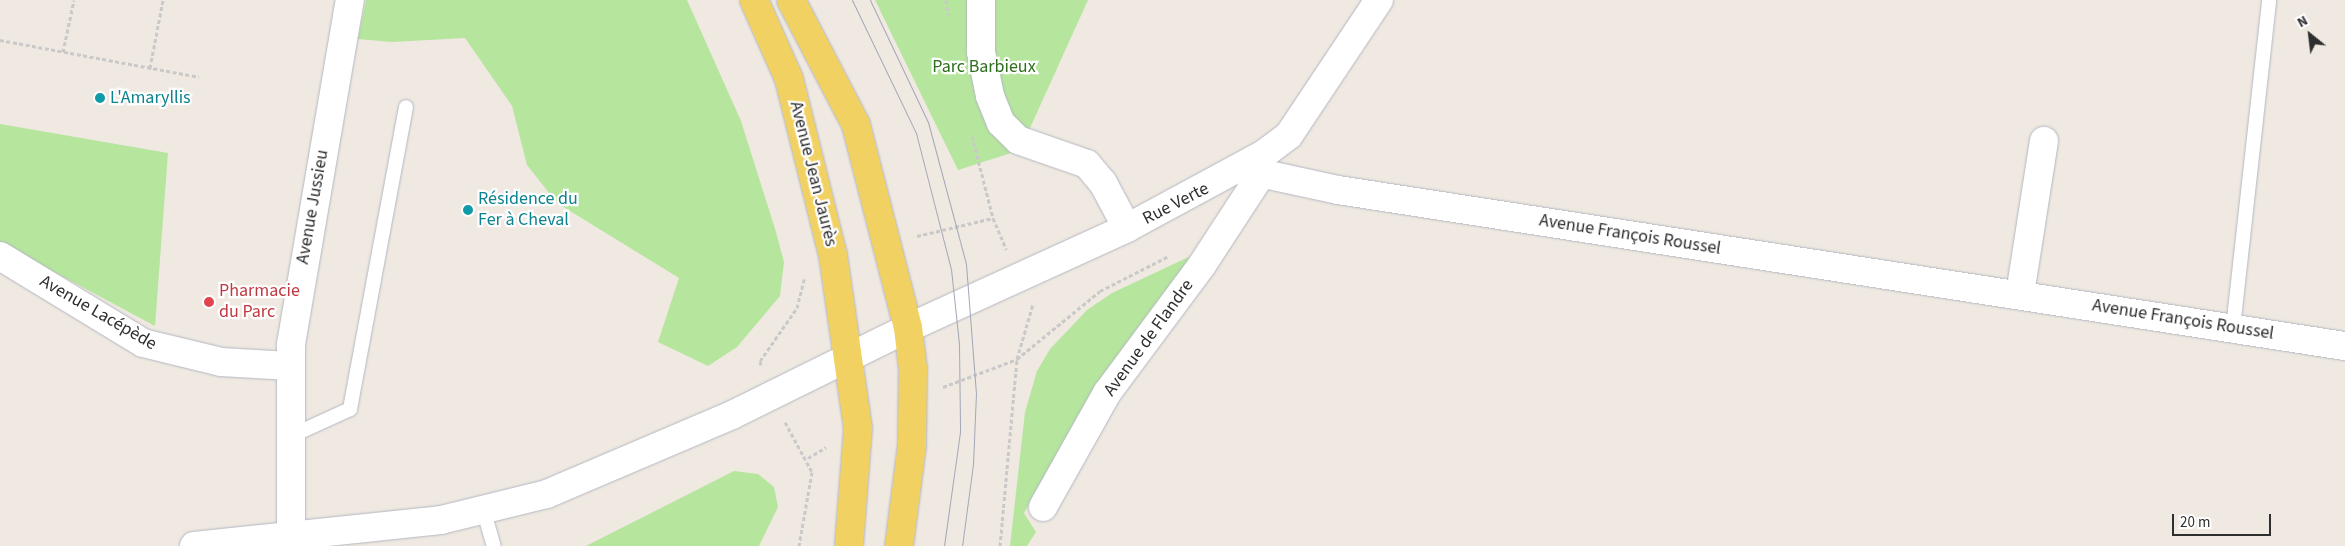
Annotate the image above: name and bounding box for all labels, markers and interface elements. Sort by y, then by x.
north arrow [2285,10,2335,60]
text: N [2294,11,2312,33]
park label: Parc Barbieux [932,56,1036,78]
place label: L'Amaryllis [110,87,191,109]
marker: L'Amaryllis [94,92,106,104]
street label: Avenue Jean Jaurès [785,99,841,249]
street label: Avenue Jussieu [292,148,334,266]
street label: Rue Verte [1139,178,1213,230]
place label: Résidence du Fer à Cheval [478,189,578,232]
marker: Résidence du Fer à Cheval [462,204,474,216]
street label: Avenue François Roussel [1538,210,1722,260]
street label: Avenue Lacépède [36,271,160,355]
street label: Avenue de Flandre [1099,275,1199,401]
place label: Pharmacie du Parc [219,281,300,324]
street label: Avenue François Roussel [2091,295,2275,345]
marker: Pharmacie du Parc [203,296,215,308]
scale bar [2175,504,2274,536]
text: 20 m [2180,512,2210,533]

